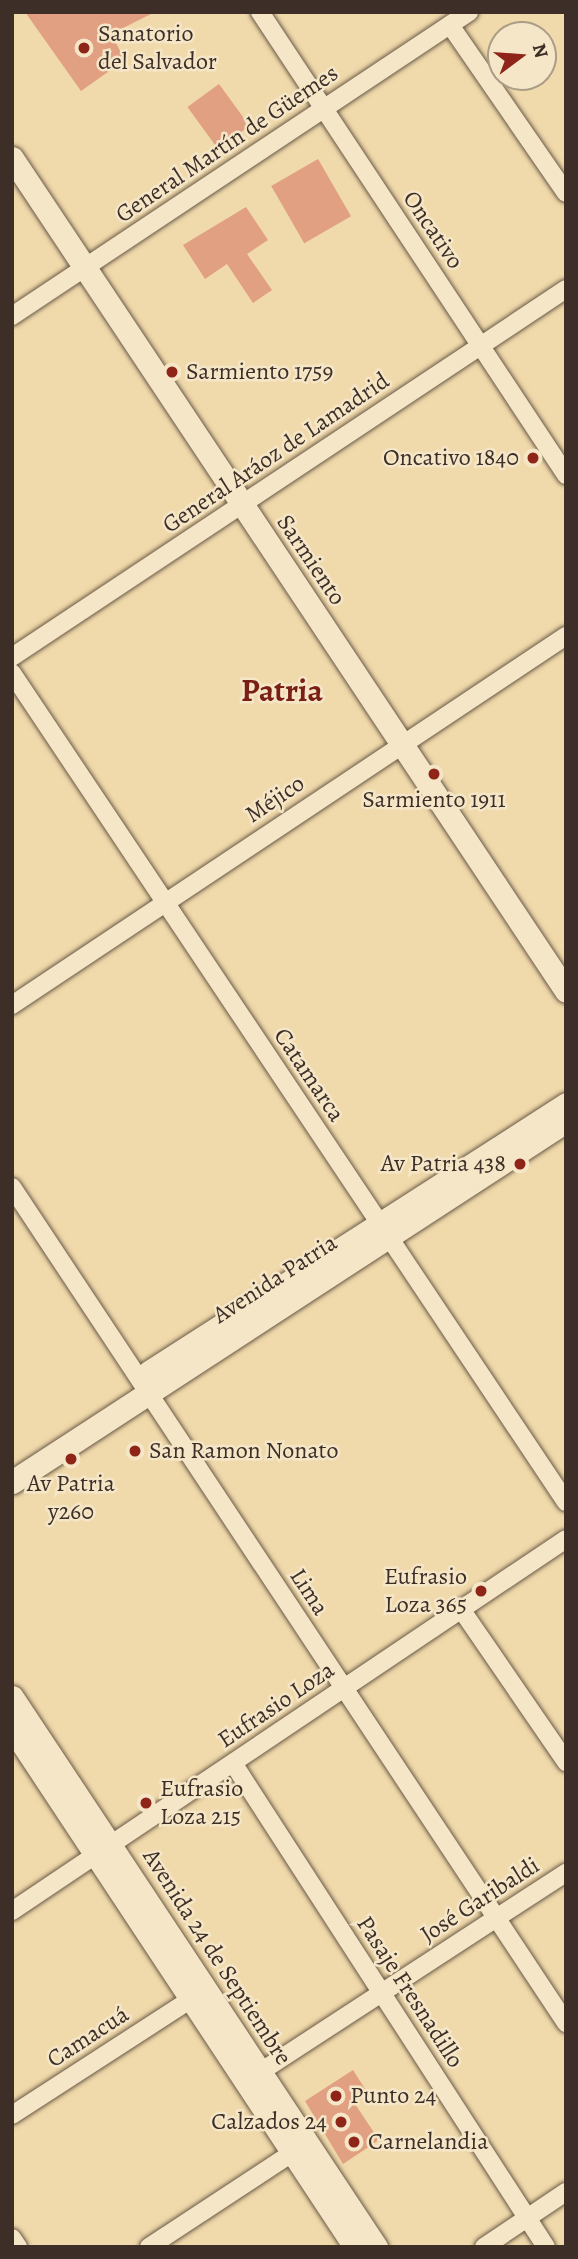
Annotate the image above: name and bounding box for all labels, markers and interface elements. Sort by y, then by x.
place label: Sanatorio del Salvador [98,20,217,76]
north arrow [487,21,557,91]
marker: Sanatorio del Salvador [76,40,92,56]
text: N [526,41,555,61]
street label: General Martín de Güemes [110,59,344,229]
street label: Oncativo [397,186,469,274]
place label: Sarmiento 1759 [186,358,333,386]
marker: Sarmiento 1759 [164,364,180,380]
street label: General Aráoz de Lamadrid [157,366,395,540]
place label: Oncativo 1840 [383,444,519,472]
marker: Oncativo 1840 [525,450,541,466]
street label: Sarmiento [270,509,352,611]
district label: Patria [241,671,323,709]
marker: Sarmiento 1911 [426,766,442,782]
street label: Méjico [240,769,310,829]
place label: Sarmiento 1911 [362,786,506,814]
street label: Catamarca [267,1023,351,1127]
place label: Av Patria 438 [381,1150,506,1178]
marker: Av Patria 438 [512,1156,528,1172]
street label: Avenida Patria [207,1228,343,1330]
place label: San Ramon Nonato [149,1437,338,1465]
marker: San Ramon Nonato [127,1443,143,1459]
marker: Av Patria y260 [63,1451,79,1467]
place label: Av Patria y260 [27,1470,115,1526]
street label: Lima [283,1563,335,1621]
place label: Eufrasio Loza 365 [384,1563,467,1619]
marker: Eufrasio Loza 365 [473,1583,489,1599]
street label: Eufrasio Loza [212,1656,340,1754]
place label: Eufrasio Loza 215 [160,1775,243,1831]
marker: Eufrasio Loza 215 [138,1795,154,1811]
street label: Avenida 24 de Septiembre [136,1844,298,2070]
street label: José Garibaldi [415,1851,545,1949]
street label: Pasaje Fresnadillo [350,1911,470,2073]
street label: Camacuá [42,2000,134,2074]
place label: Punto 24 [350,2082,436,2110]
marker: Punto 24 [328,2088,344,2104]
place label: Calzados 24 [211,2108,327,2136]
marker: Calzados 24 [333,2114,349,2130]
place label: Carnelandia [368,2128,488,2156]
marker: Carnelandia [346,2134,362,2150]

